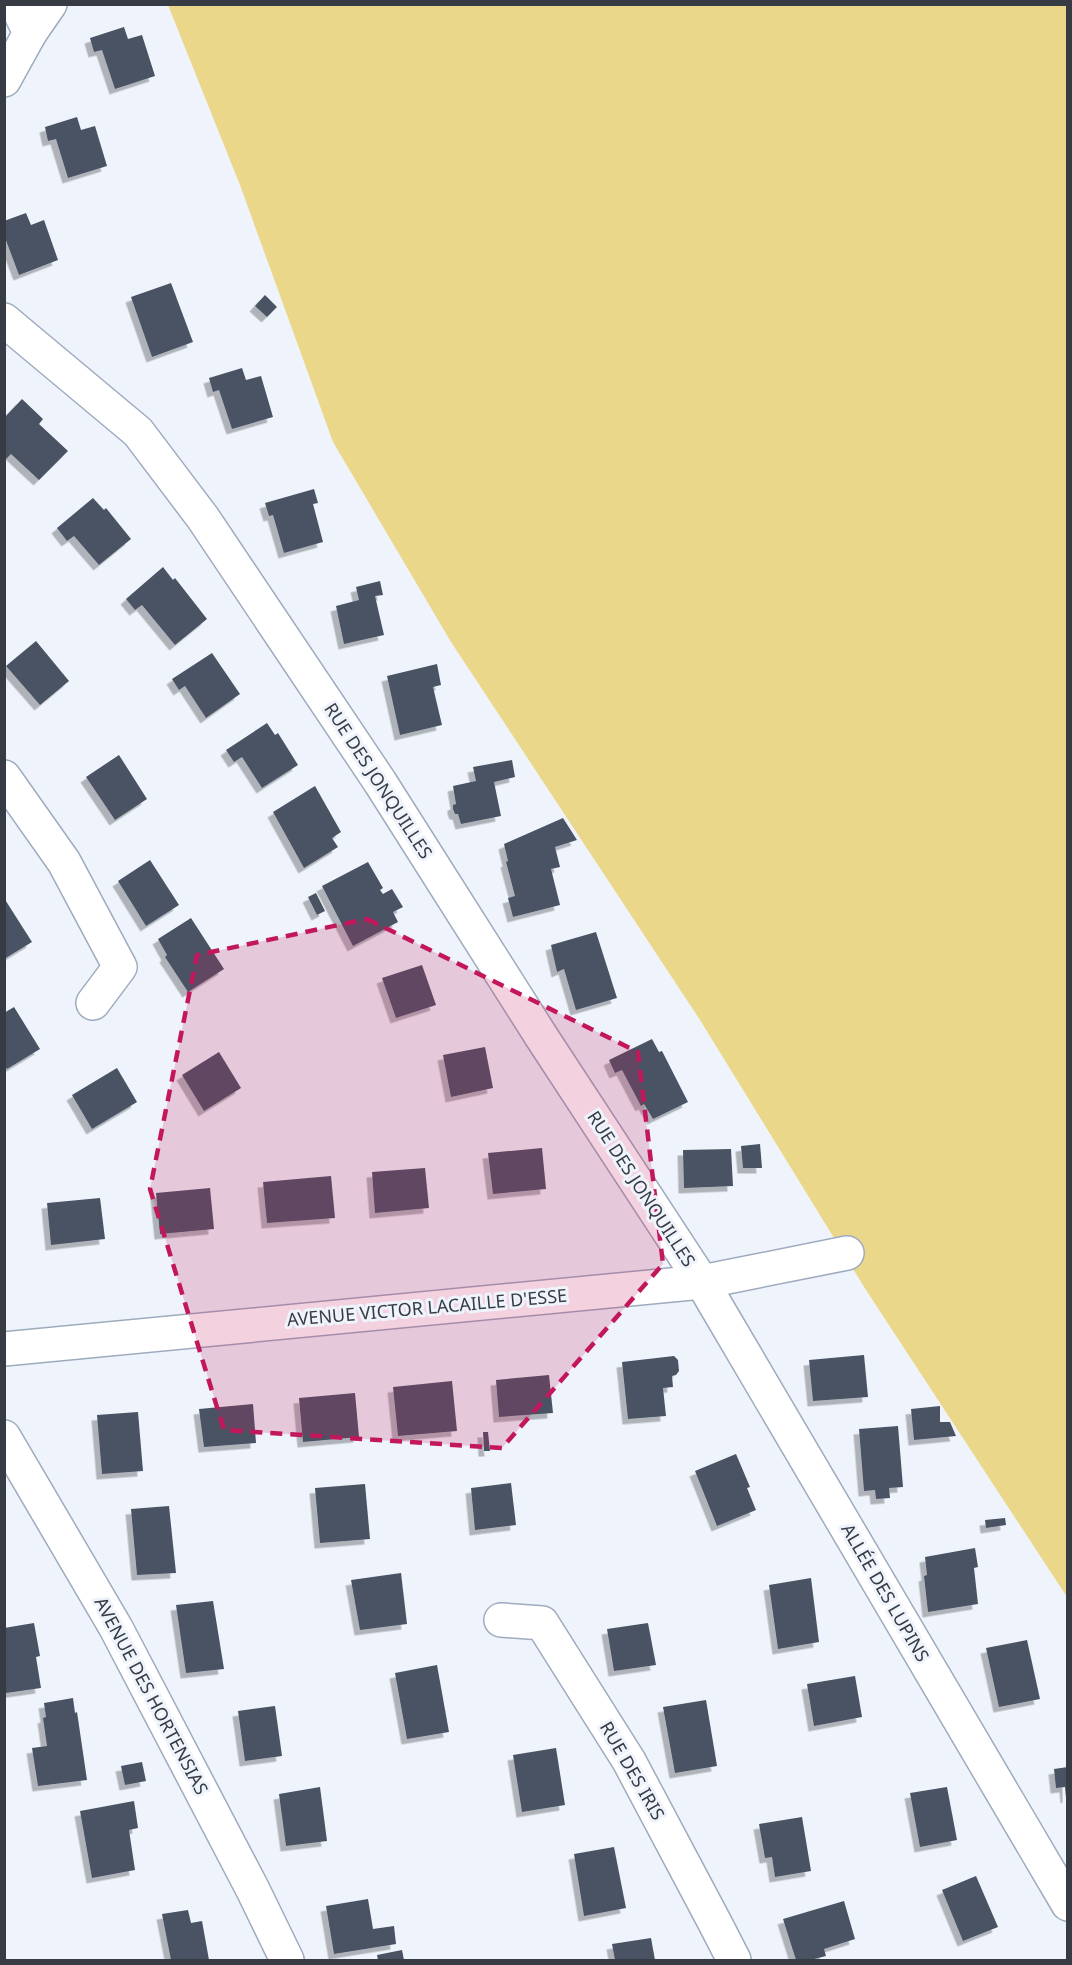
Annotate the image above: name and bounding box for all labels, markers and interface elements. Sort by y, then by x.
street label: RUE DES JONQUILLES [319,698,438,863]
street label: RUE DES JONQUILLES [582,1106,701,1271]
street label: AVENUE VICTOR LACAILLE D'ESSE [286,1283,568,1331]
street label: ALLÉE DES LUPINS [837,1519,935,1666]
street label: AVENUE DES HORTENSIAS [90,1593,214,1799]
street label: RUE DES IRIS [595,1717,671,1824]

